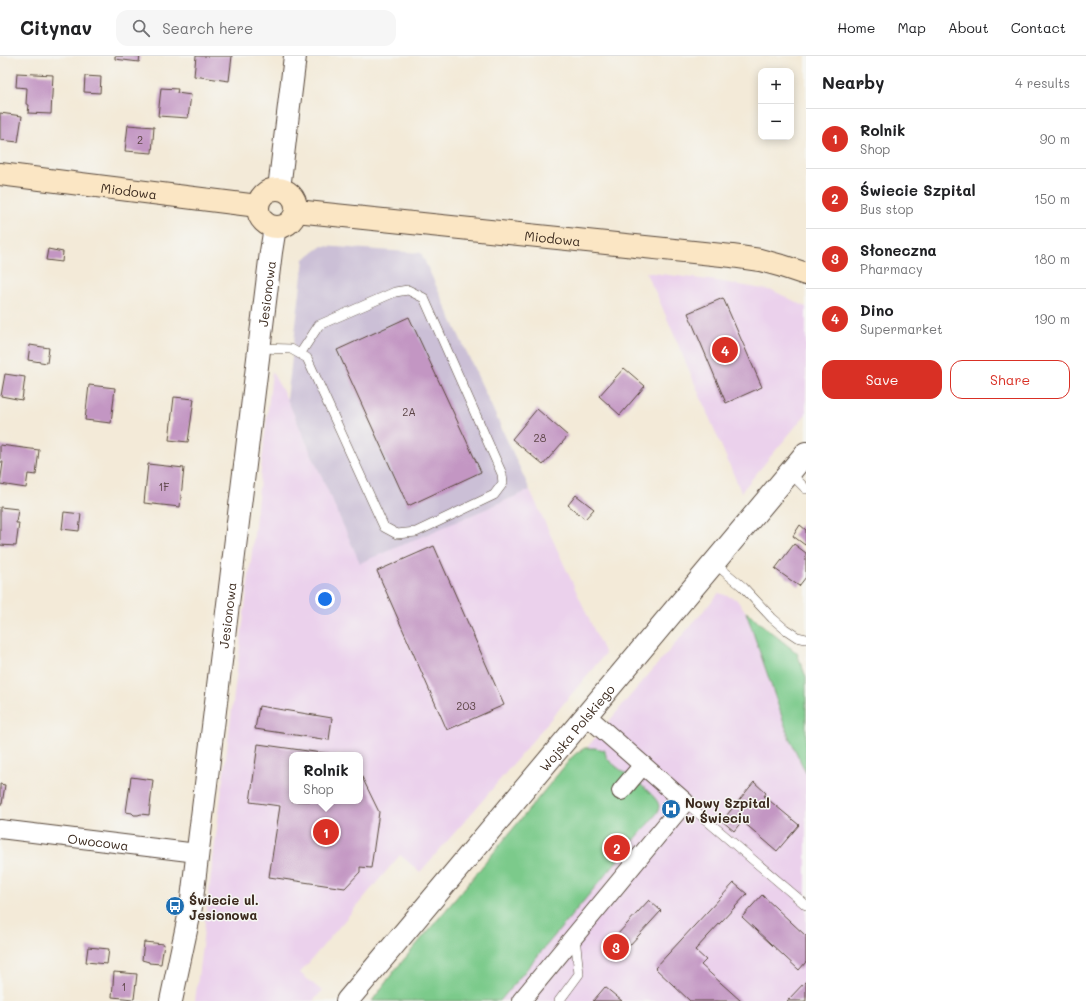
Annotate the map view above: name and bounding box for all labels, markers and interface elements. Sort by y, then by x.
search box [116,10,396,46]
text: Citynav [20,15,92,40]
icon: search [130,17,152,39]
text: Search here [162,18,253,38]
text: Home [837,18,875,37]
text: Map [897,18,926,37]
text: About [948,18,989,37]
text: Contact [1011,18,1066,37]
map controls [758,68,794,140]
button: + [758,68,794,104]
text: Nearby [822,71,884,93]
text: 4 results [1015,74,1070,91]
button: − [758,104,794,140]
text: Rolnik [860,120,905,140]
text: 1 [832,130,838,147]
text: 90 m [1040,130,1070,147]
house number: 2 [137,132,143,147]
text: Shop [860,140,890,157]
street label: Miodowa [100,178,158,202]
text: Świecie Szpital [860,180,976,200]
text: 2 [831,190,839,207]
text: 150 m [1034,190,1070,207]
text: Bus stop [860,200,913,217]
street label: Miodowa [524,226,581,249]
text: Słoneczna [860,240,937,260]
text: 3 [831,250,839,267]
text: 180 m [1034,250,1070,267]
street label: Jesionowa [253,260,278,328]
text: Pharmacy [860,260,923,277]
text: Dino [860,300,894,320]
text: 4 [831,310,839,327]
text: 190 m [1034,310,1070,327]
text: Supermarket [860,320,943,337]
pin: 4 [712,335,738,365]
button: Save [822,360,942,399]
button: Share [950,360,1070,399]
house number: 2A [402,404,416,419]
house number: 28 [534,430,547,445]
house number: 1F [158,479,170,494]
street label: Jesionowa [214,581,239,649]
your location [315,589,335,609]
street label: Wojska Polskiego [535,680,618,774]
house number: 203 [456,698,476,713]
popup [289,752,363,804]
text: Rolnik [303,760,349,780]
text: Shop [303,780,334,797]
place label: Nowy Szpital w Świeciu [685,794,770,826]
hospital icon: Nowy Szpital w Świeciu [660,798,682,820]
pin: 1 [313,817,339,847]
street label: Owocowa [67,829,130,853]
pin: 2 [604,833,630,863]
place label: Świecie ul. Jesionowa [189,891,259,923]
bus stop icon: Świecie ul. Jesionowa [164,895,186,917]
pin: 3 [603,932,629,962]
house number: 1 [122,979,126,994]

